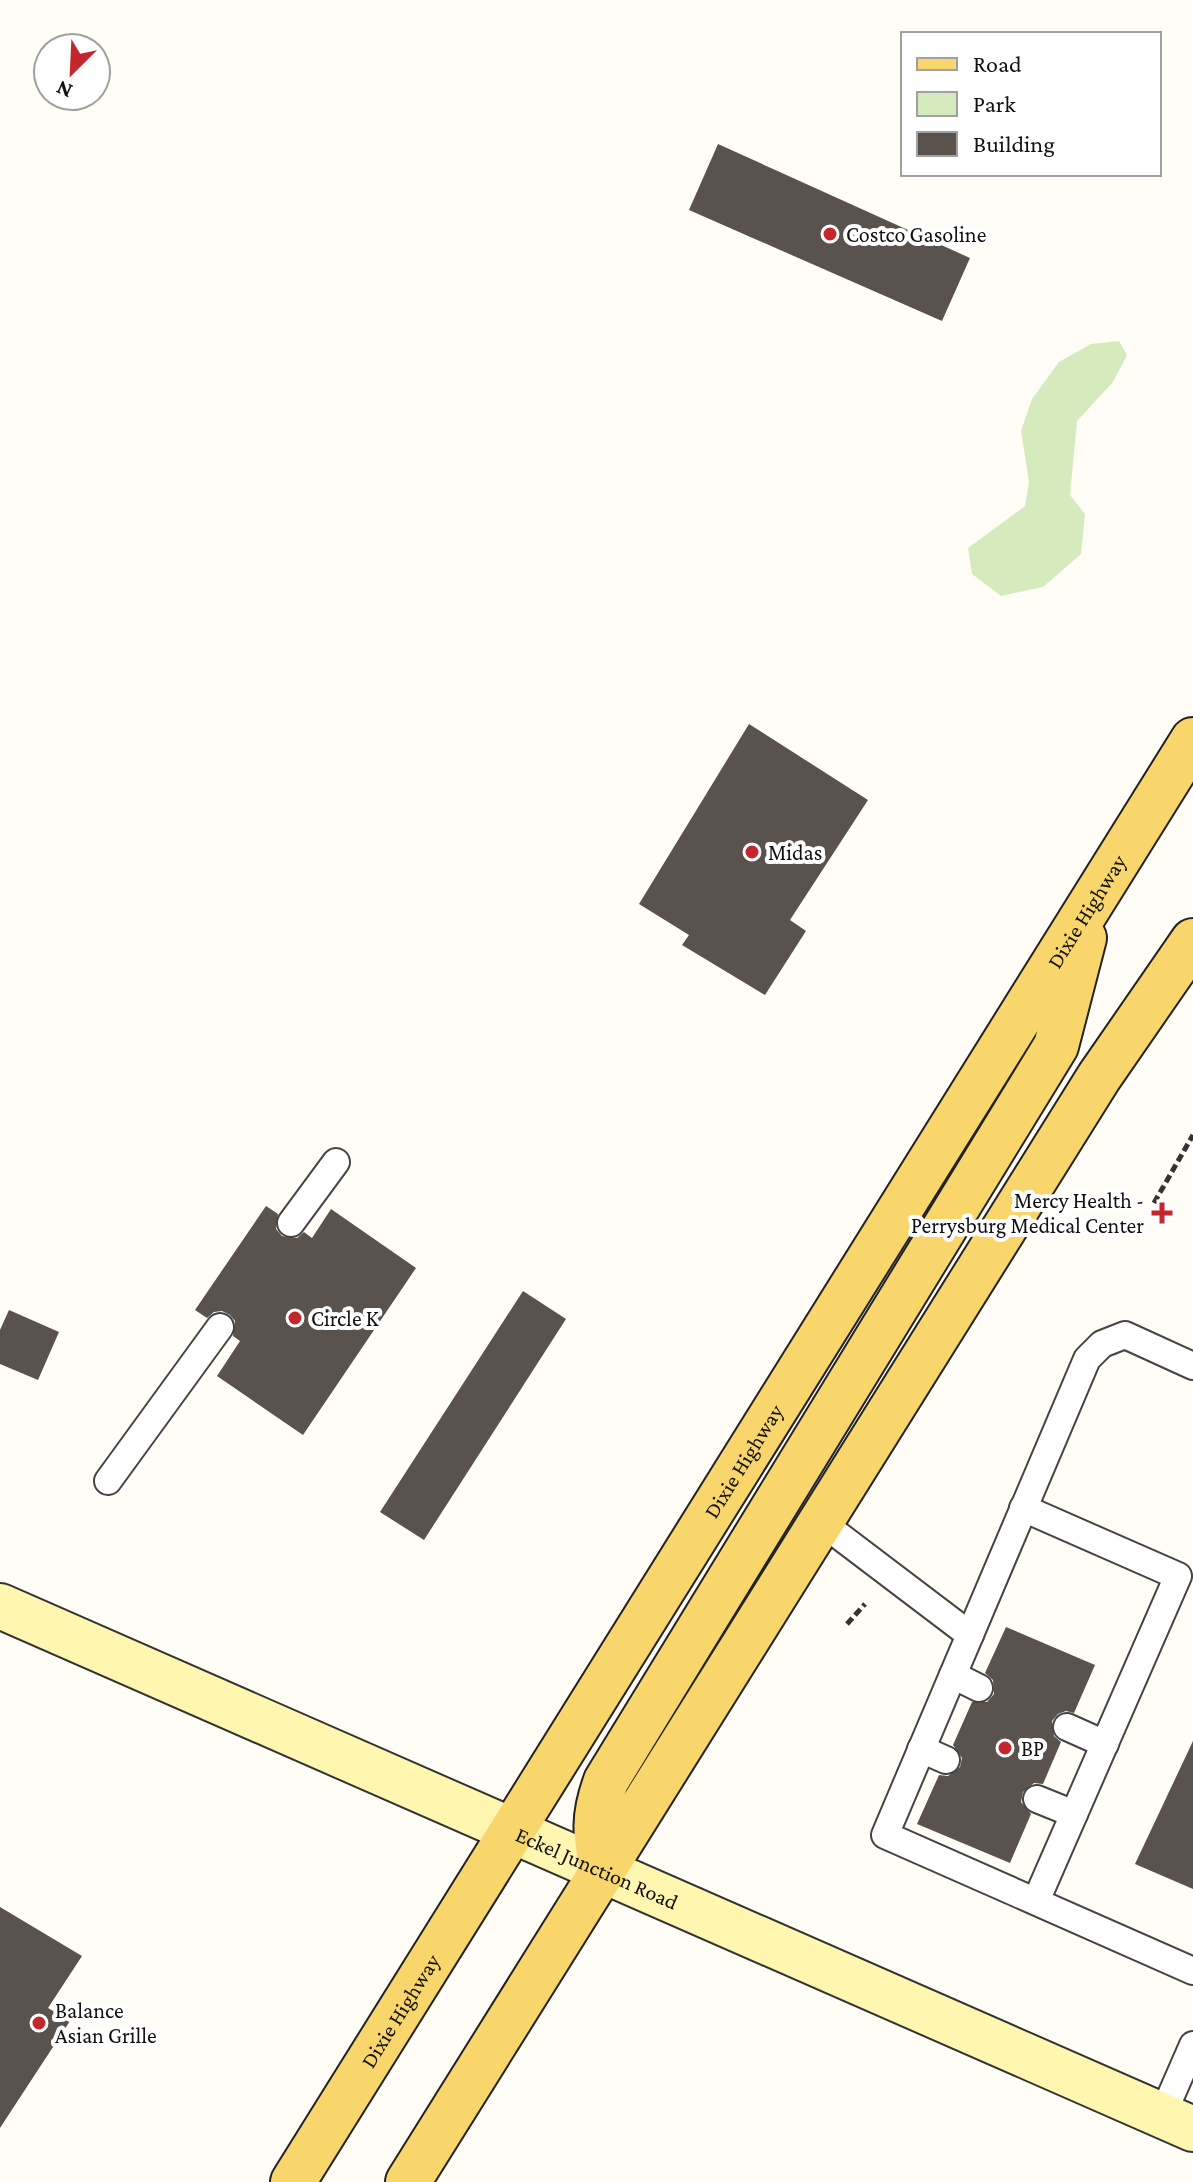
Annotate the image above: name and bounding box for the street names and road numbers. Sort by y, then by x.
street label: Dixie Highway [1041,849,1131,973]
street label: Dixie Highway [698,1399,788,1522]
street label: Eckel Junction Road [512,1821,683,1914]
street label: Dixie Highway [355,1948,445,2072]

